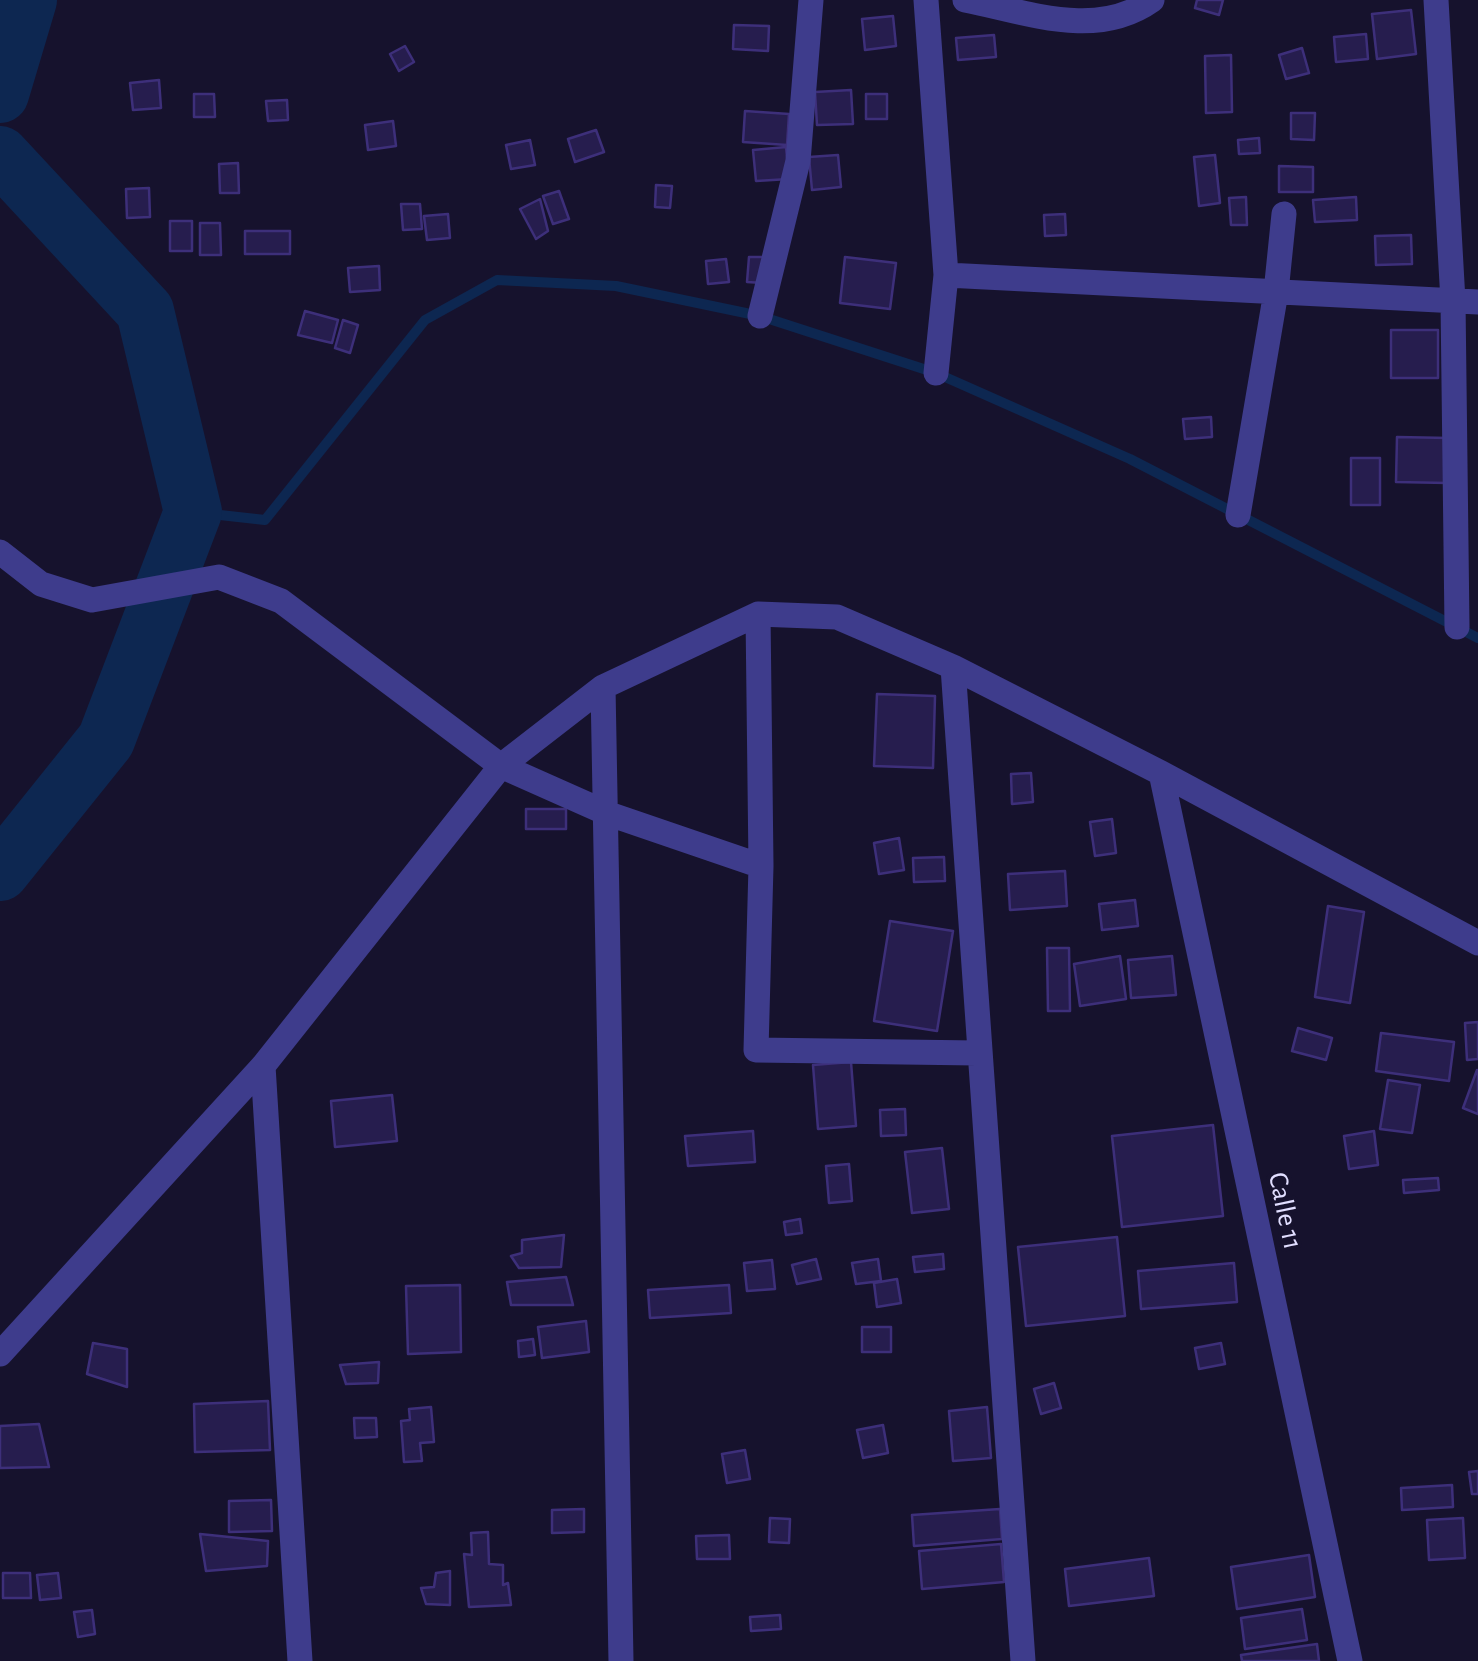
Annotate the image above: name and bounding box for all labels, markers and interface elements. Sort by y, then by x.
street label: Calle 11 [1260,1169,1310,1253]

